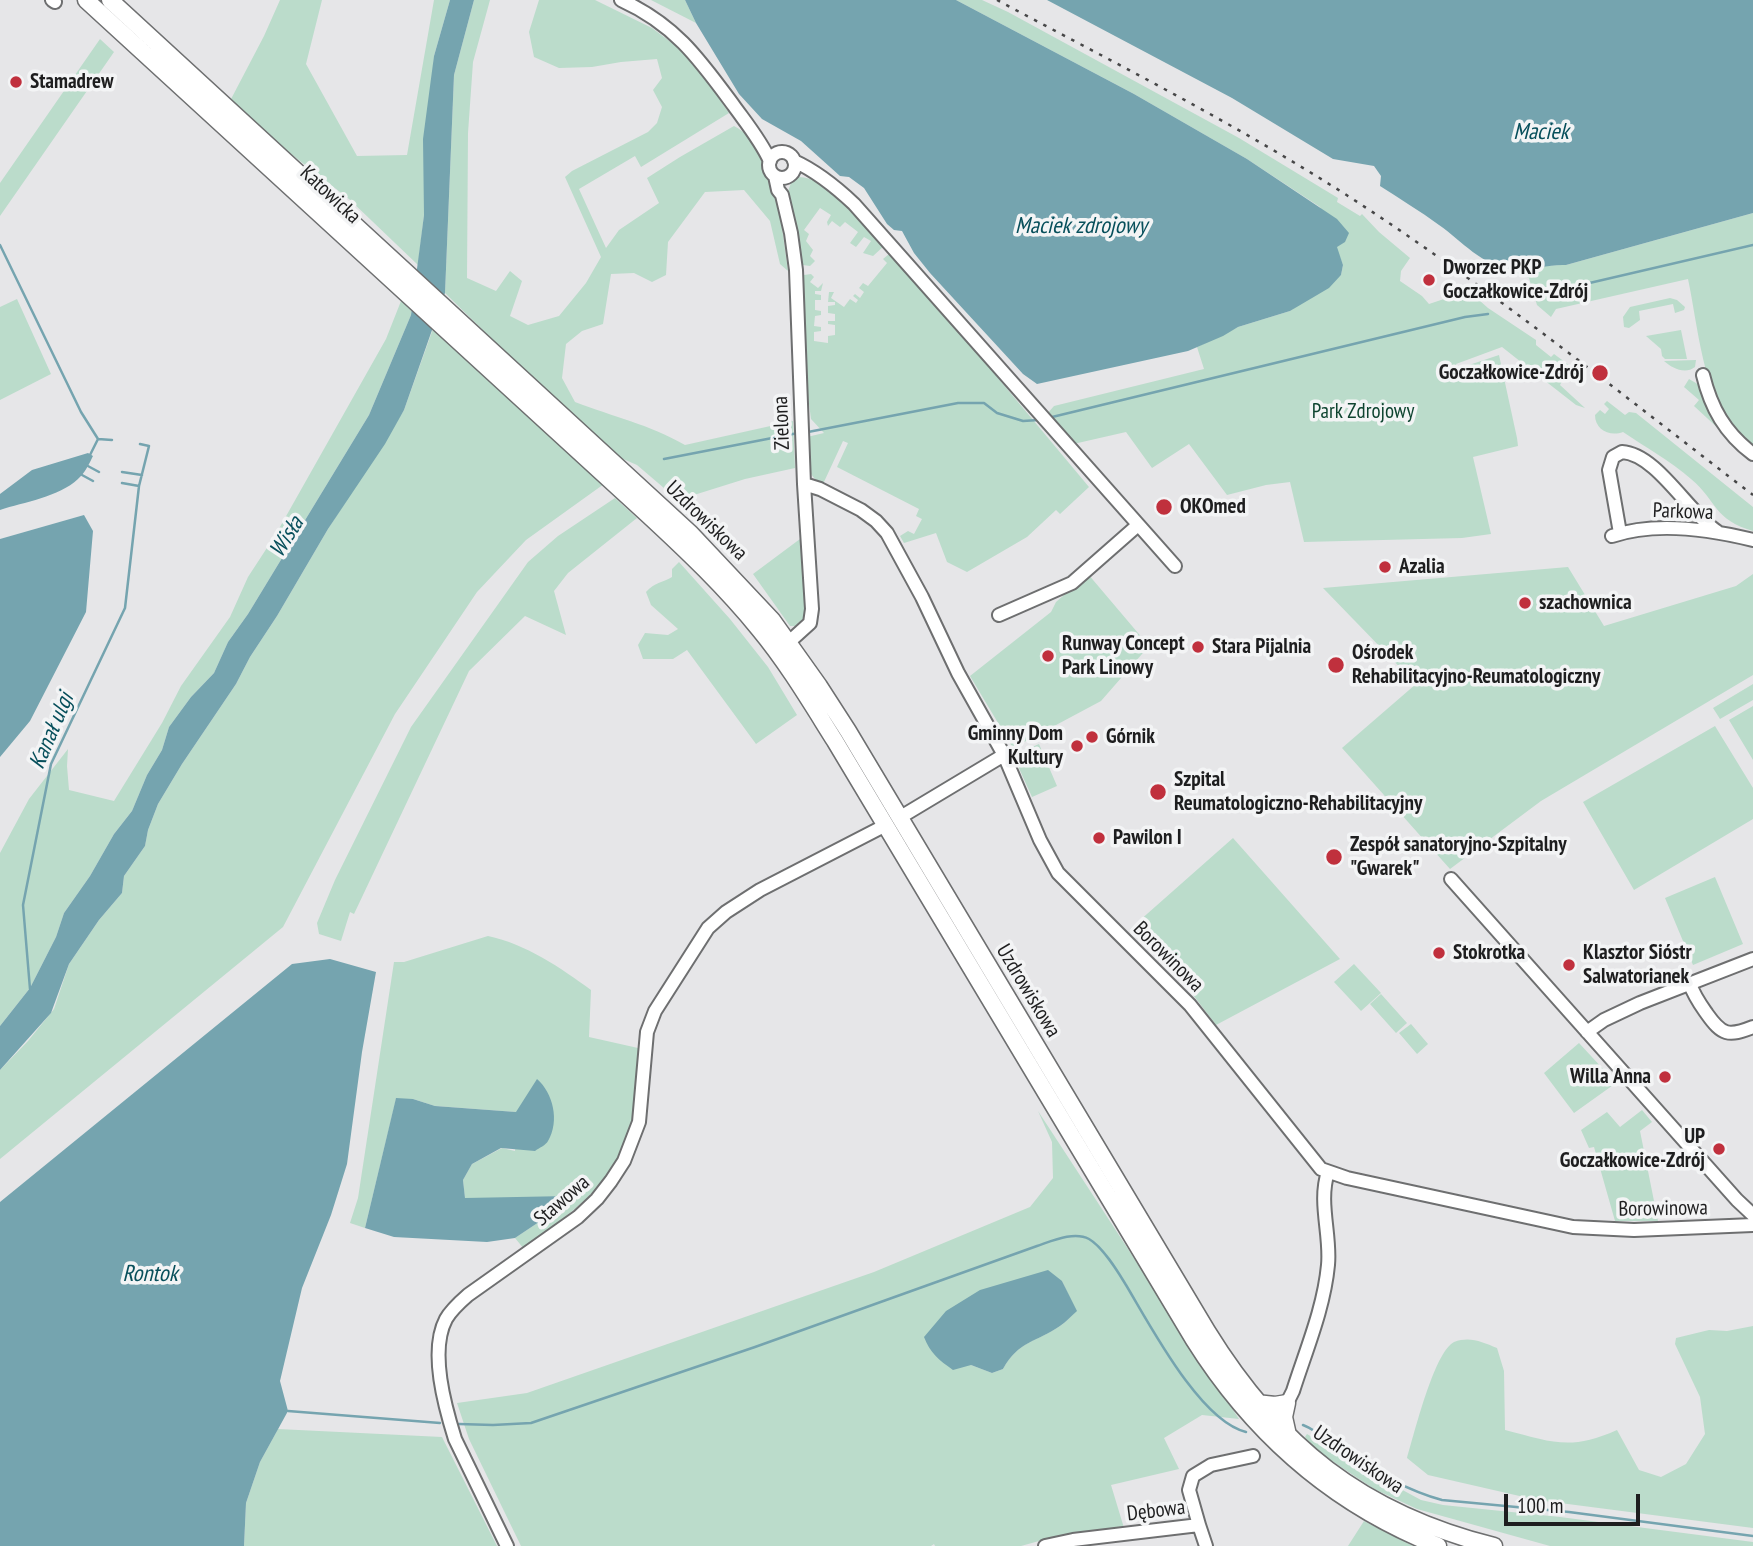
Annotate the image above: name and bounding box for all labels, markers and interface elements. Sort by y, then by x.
place label: Stamadrew [30,69,114,95]
marker: Stamadrew [8,74,24,90]
water label: Maciek [1513,118,1569,146]
street label: Katowicka [294,161,366,229]
water label: Maciek zdrojowy [1015,212,1147,240]
place label: Dworzec PKP Goczałkowice-Zdrój [1443,255,1588,305]
marker: Dworzec PKP Goczałkowice-Zdrój [1421,272,1437,288]
place label: Goczałkowice-Zdrój [1439,360,1584,386]
marker: Goczałkowice-Zdrój [1590,363,1610,383]
street label: Zielona [768,396,796,450]
park label: Park Zdrojowy [1312,399,1414,425]
street label: Uzdrowiskowa [660,476,752,566]
place label: OKOmed [1180,494,1246,520]
marker: OKOmed [1154,497,1174,517]
street label: Parkowa [1652,498,1714,526]
water label: Wisła [264,512,310,562]
place label: Azalia [1399,554,1445,580]
marker: Azalia [1377,559,1393,575]
place label: szachownica [1539,590,1632,616]
marker: szachownica [1517,595,1533,611]
place label: Runway Concept Park Linowy [1062,631,1185,681]
place label: Stara Pijalnia [1212,634,1311,660]
marker: Stara Pijalnia [1190,639,1206,655]
place label: Ośrodek Rehabilitacyjno-Reumatologiczny [1352,640,1600,690]
marker: Runway Concept Park Linowy [1040,648,1056,664]
marker: Ośrodek Rehabilitacyjno-Reumatologiczny [1326,655,1346,675]
water label: Kanał ulgi [24,689,80,773]
place label: Gminny Dom Kultury [968,721,1063,771]
place label: Górnik [1106,724,1155,750]
marker: Górnik [1084,729,1100,745]
marker: Gminny Dom Kultury [1069,738,1085,754]
place label: Szpital Reumatologiczno-Rehabilitacyjny [1174,767,1422,817]
marker: Szpital Reumatologiczno-Rehabilitacyjny [1148,782,1168,802]
place label: Pawilon I [1113,825,1182,851]
marker: Pawilon I [1091,830,1107,846]
place label: Zespół sanatoryjno-Szpitalny "Gwarek" [1350,832,1567,882]
marker: Zespół sanatoryjno-Szpitalny "Gwarek" [1324,847,1344,867]
street label: Borowinowa [1127,916,1209,998]
street label: Uzdrowiskowa [990,940,1066,1042]
place label: Stokrotka [1453,940,1525,966]
place label: Klasztor Sióstr Salwatorianek [1583,940,1692,990]
marker: Stokrotka [1431,945,1447,961]
marker: Klasztor Sióstr Salwatorianek [1561,957,1577,973]
place label: Willa Anna [1570,1064,1651,1090]
marker: Willa Anna [1657,1069,1673,1085]
place label: UP Goczałkowice-Zdrój [1560,1124,1705,1174]
marker: UP Goczałkowice-Zdrój [1711,1141,1727,1157]
street label: Stawowa [529,1170,595,1232]
street label: Borowinowa [1618,1196,1708,1222]
water label: Rontok [122,1260,178,1288]
street label: Uzdrowiskowa [1308,1421,1408,1499]
scale bar [1508,1480,1644,1524]
text: 100 m [1517,1492,1563,1519]
street label: Dębowa [1125,1495,1187,1527]

